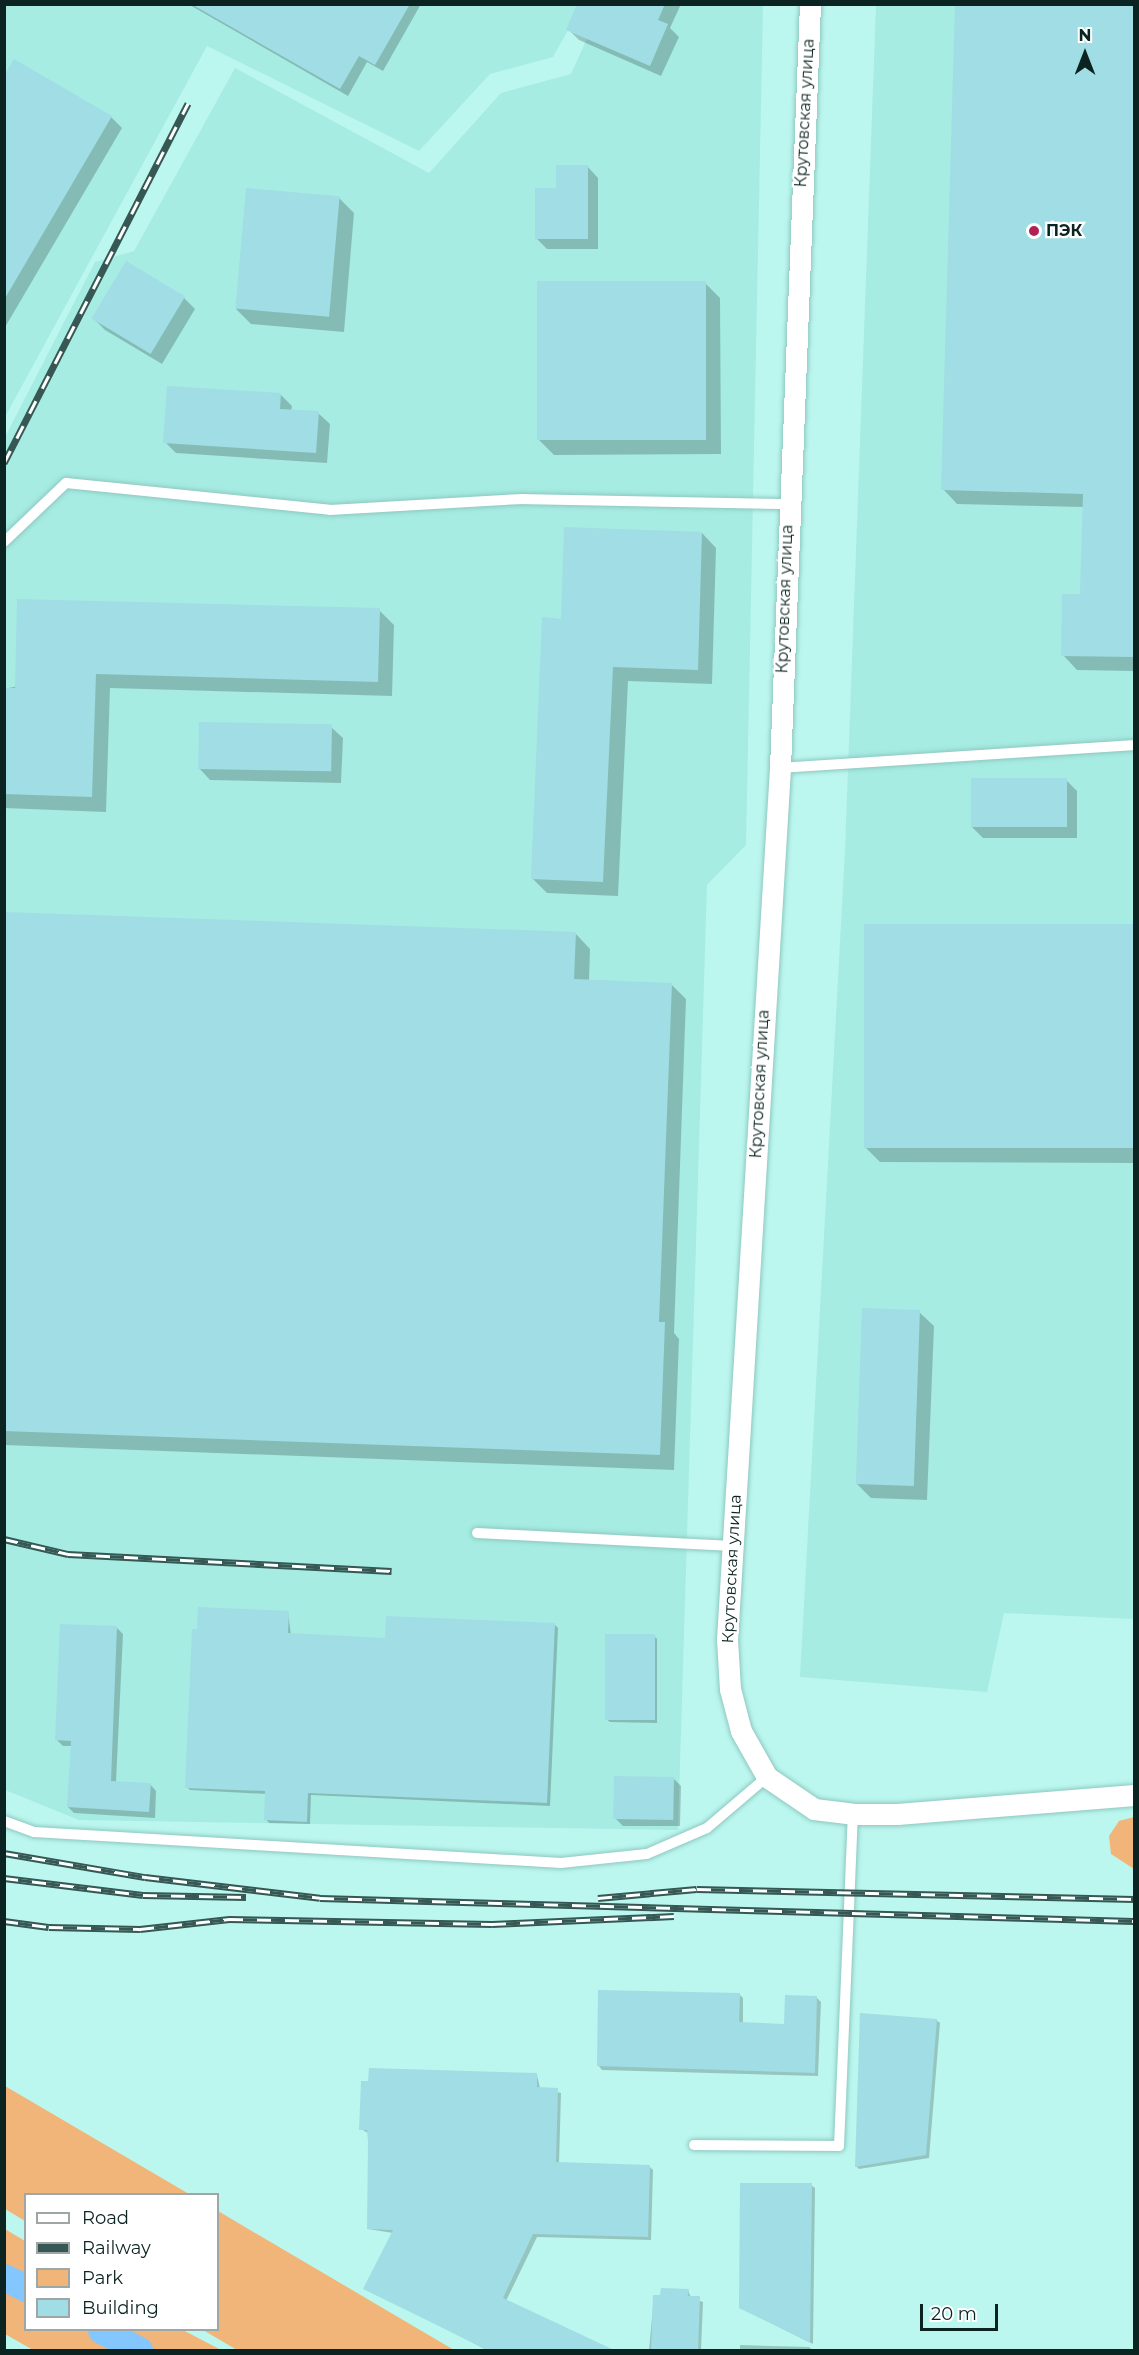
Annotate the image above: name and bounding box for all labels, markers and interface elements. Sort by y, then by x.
north arrow [1055,24,1115,84]
text: N [1079,26,1091,45]
street label: Крутовская улица [792,38,818,188]
place label: ПЭК [1046,221,1082,241]
marker: ПЭК [1027,224,1041,238]
street label: Крутовская улица [773,524,797,674]
street label: Крутовская улица [747,1009,773,1159]
street label: Крутовская улица [719,1494,745,1644]
legend [24,2193,219,2331]
text: Road [82,2207,129,2229]
text: Railway [82,2237,151,2259]
text: Park [82,2267,123,2289]
scale bar [923,2292,1001,2330]
text: Building [82,2297,159,2319]
text: 20 m [931,2303,977,2325]

